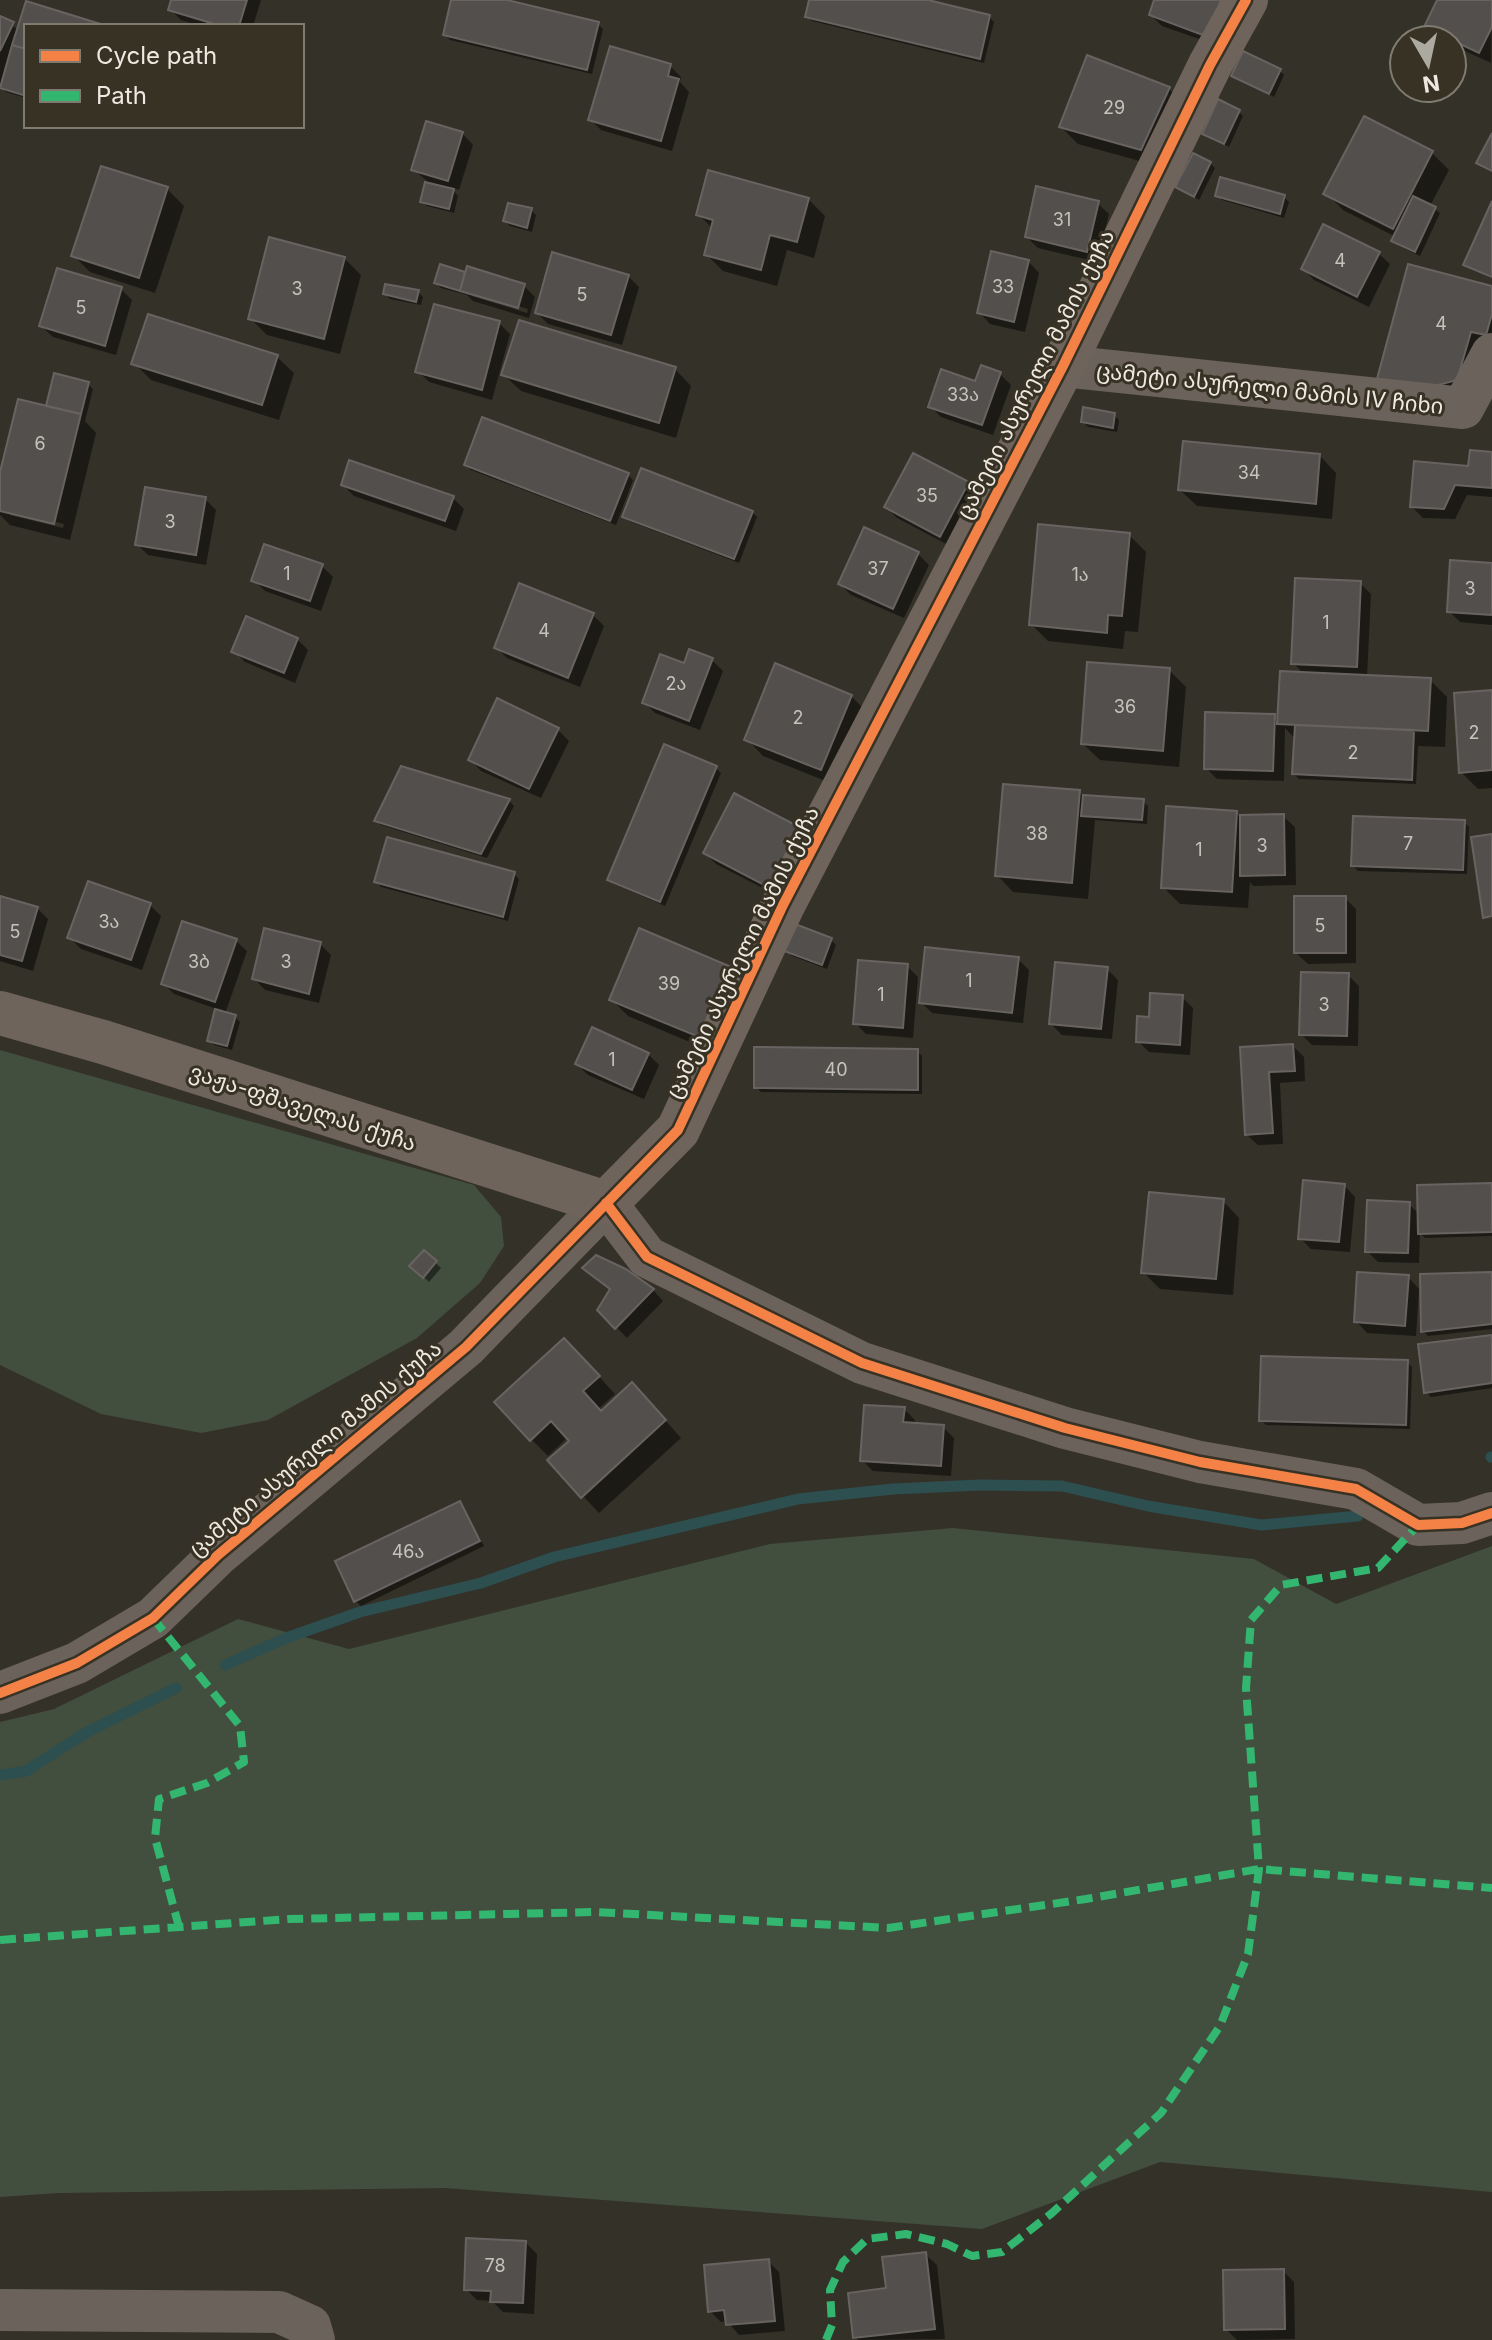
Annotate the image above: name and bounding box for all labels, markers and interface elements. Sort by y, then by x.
legend [24,24,304,128]
north arrow [1388,24,1468,104]
text: Cycle path [96,41,217,70]
text: N [1421,70,1441,98]
text: Path [96,81,147,110]
house number: 29 [1103,97,1125,118]
house number: 31 [1053,209,1071,230]
street label: ცამეტი ასურელი მამის ქუჩა [950,225,1120,524]
house number: 4 [1334,250,1346,271]
house number: 33 [992,276,1014,297]
house number: 3 [291,278,303,299]
house number: 5 [577,284,587,305]
house number: 5 [76,297,86,318]
house number: 4 [1435,313,1447,334]
street label: ცამეტი ასურელი მამის IV ჩიხი [1095,357,1445,420]
house number: 33ა [947,384,979,405]
house number: 6 [34,433,46,454]
house number: 34 [1238,462,1260,483]
house number: 35 [916,485,938,506]
house number: 3 [164,511,176,532]
house number: 37 [867,558,889,579]
house number: 1 [283,563,291,584]
house number: 1ა [1071,564,1089,585]
house number: 3 [1464,578,1476,599]
house number: 1 [1322,612,1330,633]
house number: 4 [538,620,550,641]
house number: 2ა [666,673,686,694]
house number: 36 [1114,696,1136,717]
house number: 2 [793,707,803,728]
house number: 2 [1469,722,1479,743]
house number: 2 [1348,742,1358,763]
street label: ცამეტი ასურელი მამის ქუჩა [660,802,825,1103]
house number: 38 [1026,823,1048,844]
house number: 7 [1403,833,1413,854]
house number: 3 [1256,835,1268,856]
house number: 1 [1195,839,1203,860]
house number: 3ა [98,911,120,932]
house number: 5 [1315,915,1325,936]
house number: 5 [10,921,20,942]
house number: 3ბ [188,951,210,972]
house number: 3 [280,951,292,972]
house number: 1 [965,970,973,991]
house number: 39 [658,973,680,994]
house number: 1 [877,984,885,1005]
house number: 3 [1318,994,1330,1015]
house number: 1 [608,1049,616,1070]
street label: ვაჟა-ფშაველას ქუჩა [186,1058,420,1157]
house number: 40 [825,1059,847,1080]
street label: ცამეტი ასურელი მამის ქუჩა [184,1335,447,1562]
house number: 46ა [392,1541,424,1562]
house number: 78 [484,2255,506,2276]

